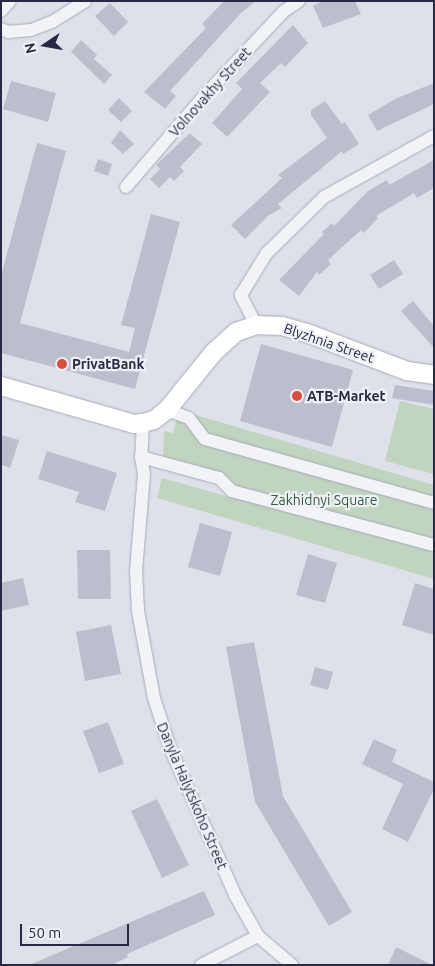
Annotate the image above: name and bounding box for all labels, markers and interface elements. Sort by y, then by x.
north arrow [20,20,70,70]
text: N [21,41,39,55]
street label: Volnovakhy Street [165,44,255,140]
street label: Blyzhnia Street [282,320,376,366]
place label: PrivatBank [72,356,144,372]
marker: PrivatBank [56,358,68,370]
place label: ATB-Market [307,388,385,404]
marker: ATB-Market [291,390,303,402]
park label: Zakhidnyi Square [271,492,377,508]
street label: Danyla Halytskoho Street [153,720,231,872]
scale bar [22,914,131,946]
text: 50 m [28,924,61,941]

